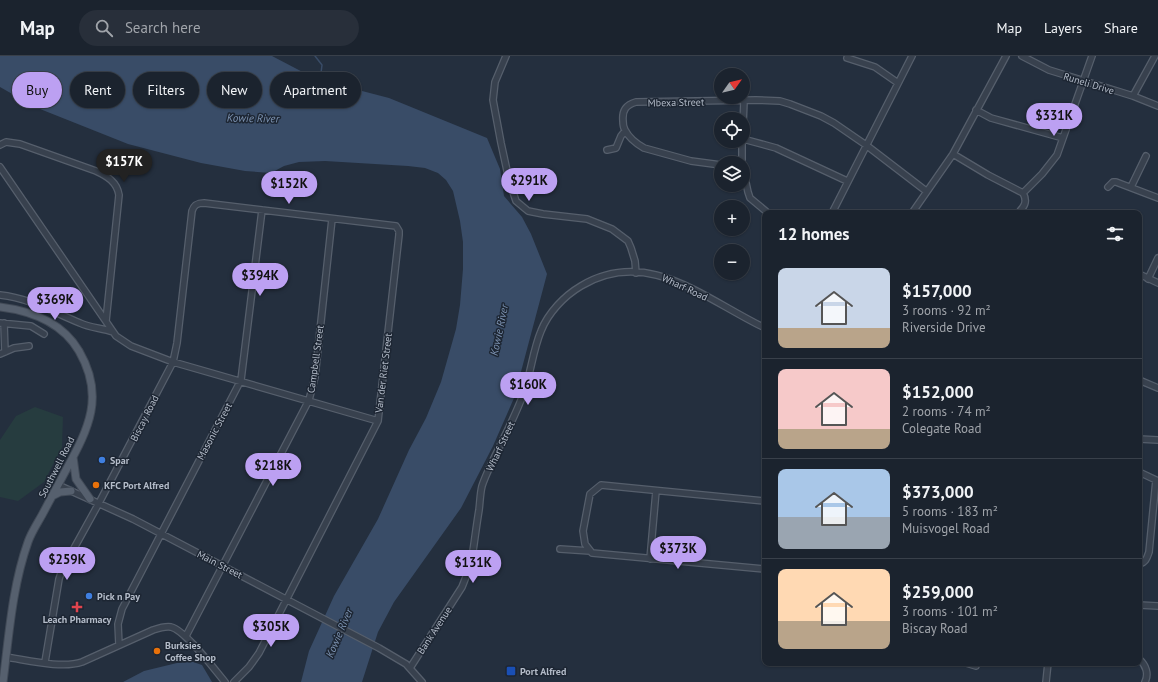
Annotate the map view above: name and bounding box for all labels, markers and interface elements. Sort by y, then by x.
search box [79,10,359,46]
text: Map [20,16,55,40]
icon: search [93,17,115,39]
text: Search here [125,18,201,37]
text: Map [996,19,1022,37]
text: Layers [1044,19,1082,37]
text: Share [1104,19,1138,37]
north arrow [714,68,750,104]
map controls [714,68,750,280]
street label: Runeli Drive [1062,70,1116,97]
chip: Buy [12,72,62,108]
chip: Rent [70,72,125,108]
chip: Filters [133,72,199,108]
chip: New [207,72,262,108]
chip: Apartment [270,72,361,108]
street label: Mbexa Street [648,95,705,109]
pin: $331K [1026,103,1082,137]
text: $331K [1035,107,1073,124]
water label: Kowie River [227,111,281,125]
button: locate [714,112,750,148]
pin: $157K [96,149,152,183]
text: $157K [105,153,143,170]
button: layers [714,156,750,192]
pin: $291K [501,168,557,202]
pin: $152K [261,171,317,205]
text: $291K [510,172,548,189]
text: $152K [270,175,308,192]
button: + [714,200,750,236]
text: 12 homes [778,223,849,245]
icon: filters [1104,223,1126,245]
button: − [714,244,750,280]
pin: $394K [232,263,288,297]
text: $394K [241,267,279,284]
street label: Wharf Road [660,271,710,304]
text: $157,000 [902,280,972,302]
icon: home [810,284,858,332]
pin: $369K [27,287,83,321]
text: $369K [36,291,74,308]
water label: Kowie River [487,302,512,357]
text: 3 rooms · 92 m² [902,302,991,319]
text: Riverside Drive [902,319,986,336]
street label: Campbell Street [304,324,327,394]
street label: Van der Riet Street [372,332,395,415]
pin: $160K [500,372,556,406]
text: $160K [509,376,547,393]
text: $152,000 [902,381,974,403]
icon: home [810,385,858,433]
street label: Biscay Road [127,393,162,444]
street label: Masonic Street [194,400,235,462]
text: 2 rooms · 74 m² [902,403,991,420]
street label: Wharf Street [483,419,518,473]
text: Colegate Road [902,420,981,437]
street label: Southwell Road [35,434,77,500]
pin: $218K [245,453,301,487]
place label: Spar [110,454,130,467]
marker: Spar [97,455,107,465]
text: $218K [254,457,292,474]
place label: KFC Port Alfred [104,479,169,492]
marker: KFC Port Alfred [91,480,101,490]
text: $373,000 [902,481,974,503]
icon: home [810,485,858,533]
text: 5 rooms · 183 m² [902,503,998,520]
text: Muisvogel Road [902,520,990,537]
pin: $373K [650,536,706,570]
text: $373K [659,540,697,557]
pin: $259K [39,547,95,581]
street label: Main Street [195,547,245,582]
pin: $131K [445,550,501,584]
text: $259K [48,551,86,568]
text: $131K [454,554,492,571]
text: $259,000 [902,581,974,603]
icon: home [810,585,858,633]
place label: Pick n Pay [97,590,140,603]
marker: Pick n Pay [84,591,94,601]
marker: Leach Pharmacy [72,602,82,612]
text: 3 rooms · 101 m² [902,603,998,620]
street label: Bank Avenue [414,604,455,657]
water label: Kowie River [322,605,356,660]
place label: Leach Pharmacy [43,613,112,626]
pin: $305K [243,614,299,648]
text: $305K [252,618,290,635]
text: Biscay Road [902,620,967,637]
place label: Burksies Coffee Shop [165,639,217,664]
marker: Burksies Coffee Shop [152,646,162,656]
marker: Port Alfred [505,665,517,677]
place label: Port Alfred [520,665,566,678]

